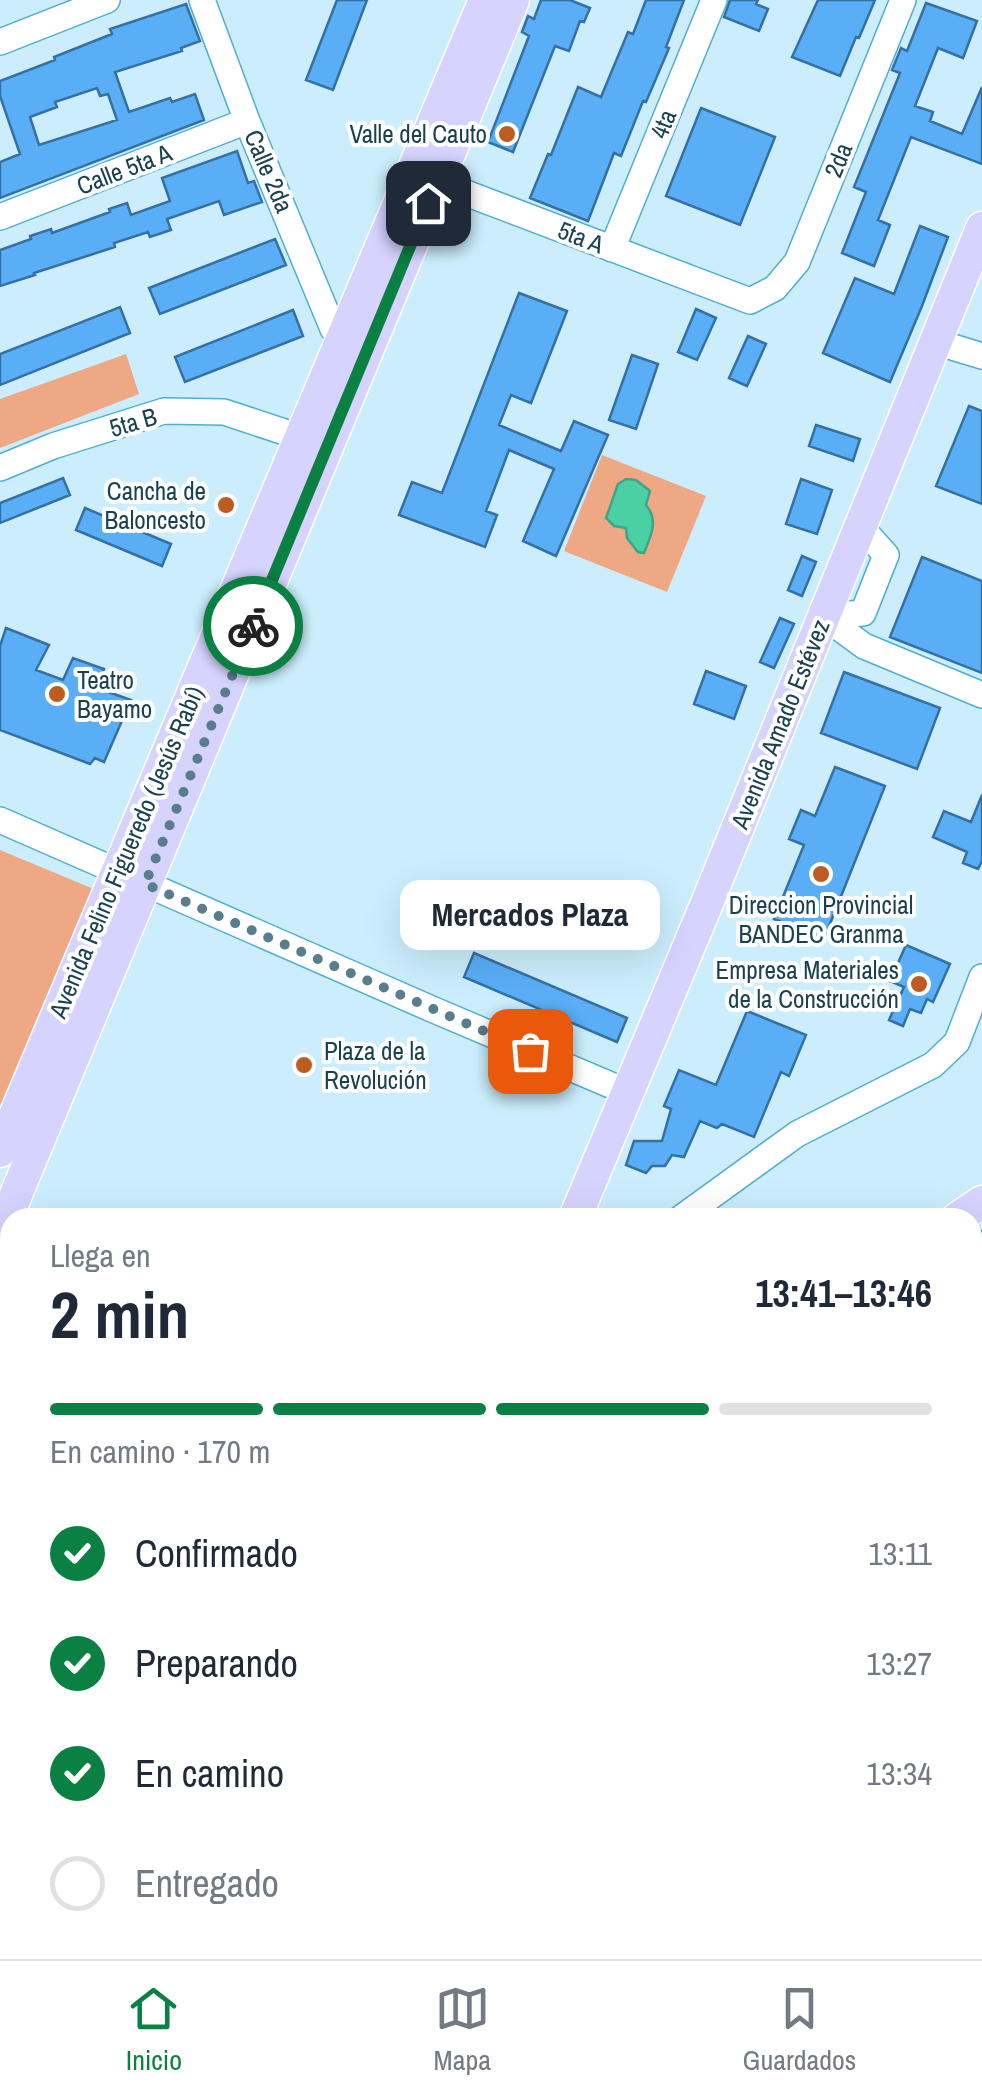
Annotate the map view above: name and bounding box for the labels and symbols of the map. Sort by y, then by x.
street label: 4ta [642,104,684,144]
place label: Valle del Cauto [349,117,487,151]
marker: Valle del Cauto [496,123,518,145]
street label: Calle 2da [236,124,302,218]
street label: Calle 5ta A [72,135,177,203]
street label: 2da [816,137,860,182]
pin [386,161,471,246]
street label: 5ta A [553,213,609,261]
street label: 5ta B [105,399,161,445]
place label: Cancha de Baloncesto [105,474,206,537]
marker: Cancha de Baloncesto [215,494,237,516]
courier [203,576,303,676]
street label: Avenida Amado Estévez [722,614,838,835]
place label: Teatro Bayamo [77,663,152,726]
street label: Avenida Felino Figueredo (Jesús Rabí) [40,681,212,1024]
marker: Teatro Bayamo [46,683,68,705]
marker: Direccion Provincial BANDEC Granma [810,863,832,885]
callout: Mercados Plaza [400,881,660,951]
place label: Direccion Provincial BANDEC Granma [729,888,913,951]
place label: Empresa Materiales de la Construcción [716,953,899,1016]
marker: Empresa Materiales de la Construcción [908,973,930,995]
pin [488,1009,573,1094]
place label: Plaza de la Revolución [324,1034,427,1097]
marker: Plaza de la Revolución [293,1054,315,1076]

